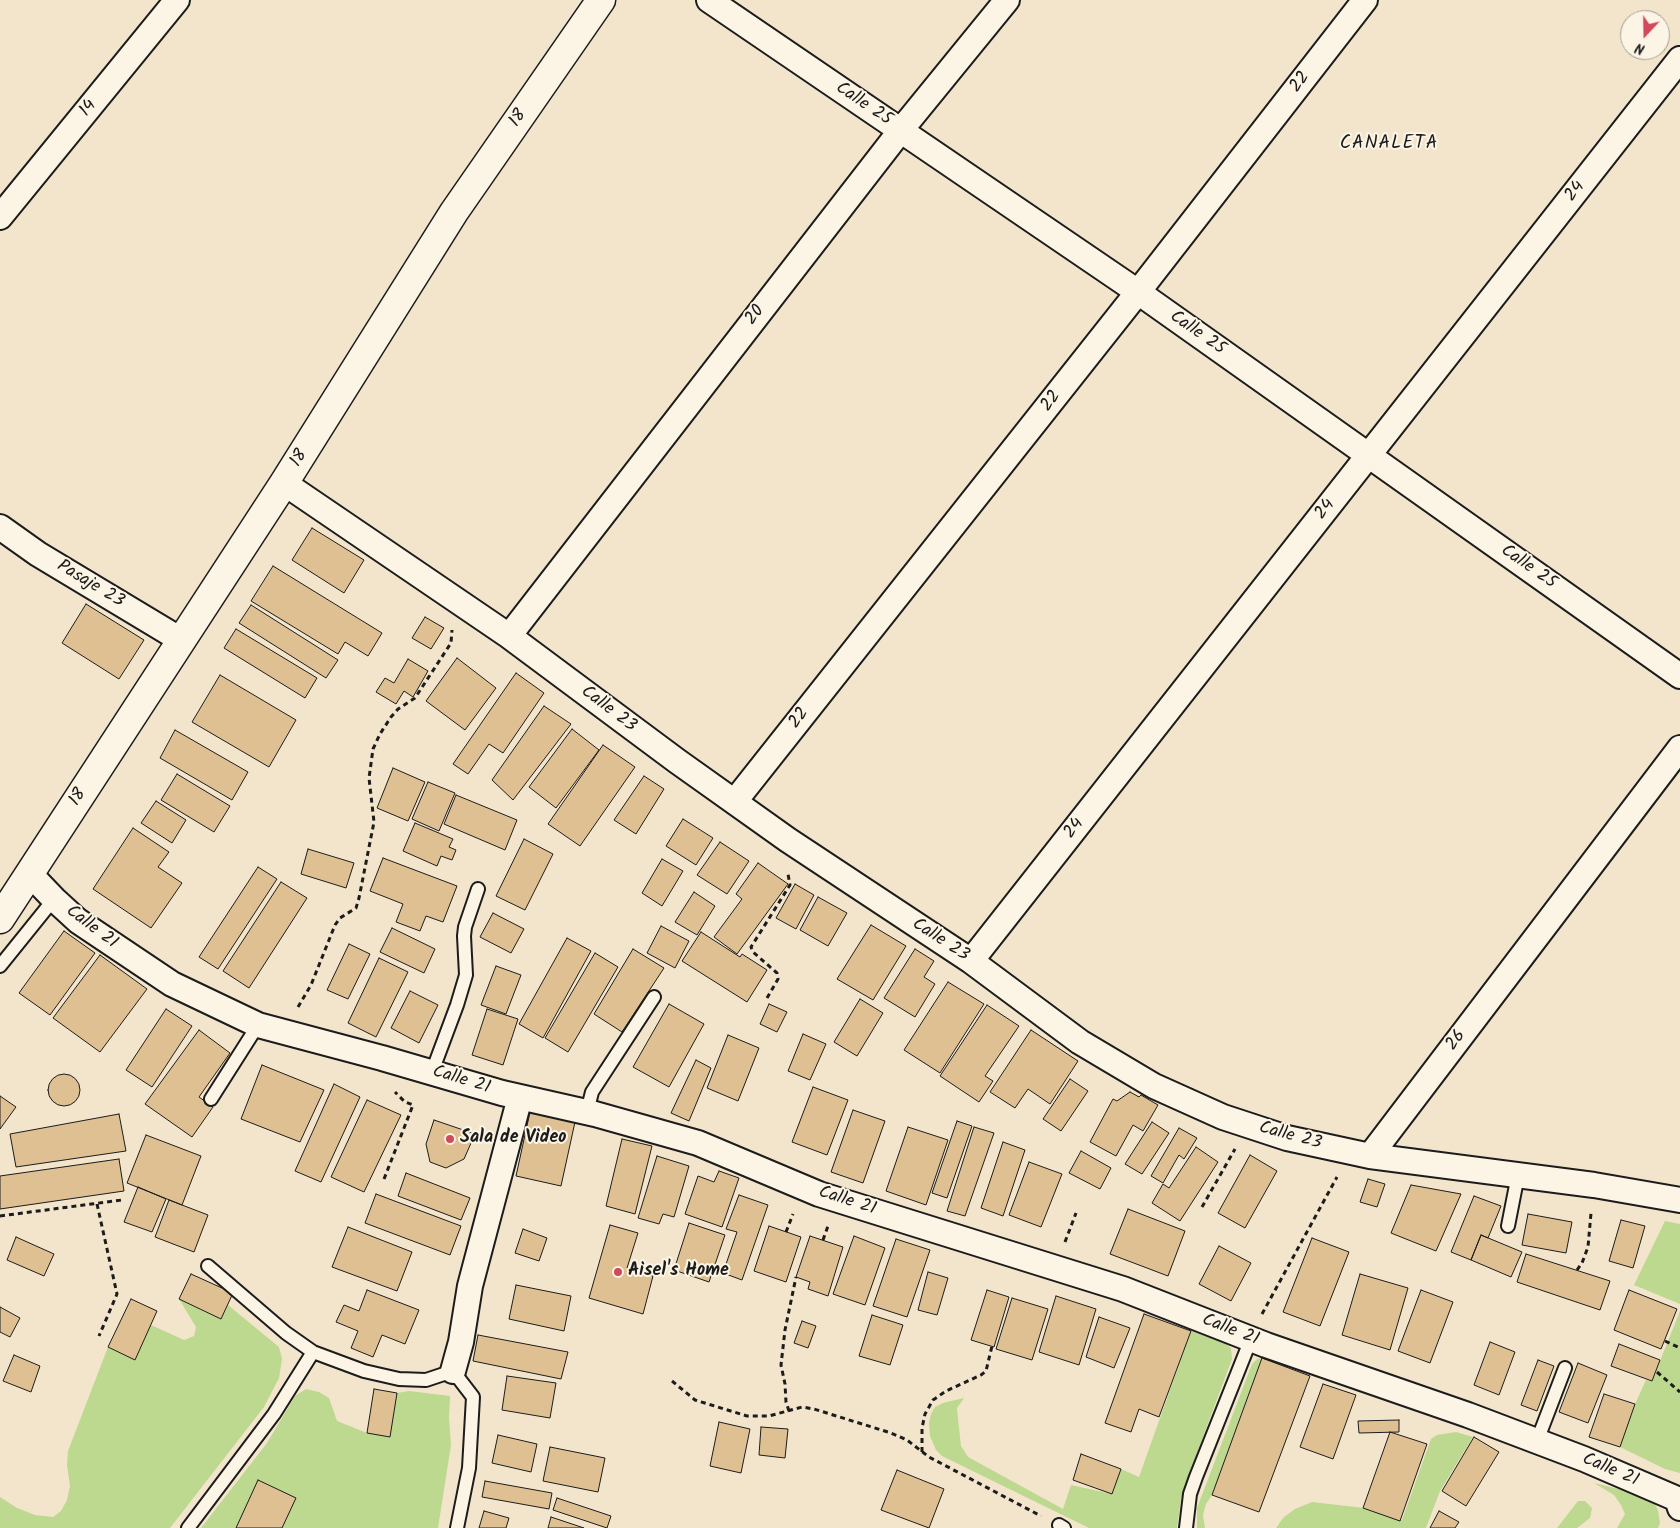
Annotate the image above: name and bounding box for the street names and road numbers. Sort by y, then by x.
street label: 22 [1286,68,1316,98]
street label: Calle 25 [831,78,895,132]
street label: 14 [76,96,102,122]
street label: 18 [505,106,533,132]
street label: 24 [1561,177,1591,207]
street label: 20 [741,302,771,330]
street label: Calle 25 [1165,307,1229,361]
street label: 22 [1037,387,1067,417]
street label: 18 [286,446,314,472]
street label: 24 [1311,495,1341,525]
street label: Calle 25 [1496,541,1560,595]
street label: Pasaje 23 [52,556,128,614]
street label: Calle 23 [576,682,640,738]
street label: 22 [785,704,815,734]
street label: 18 [65,785,93,811]
street label: 24 [1060,814,1090,844]
street label: Calle 21 [61,901,121,955]
street label: Calle 23 [907,914,973,968]
street label: 26 [1442,1026,1472,1056]
street label: Calle 21 [429,1062,493,1100]
street label: Calle 23 [1256,1118,1324,1156]
street label: Calle 21 [815,1183,879,1221]
street label: Calle 21 [1198,1310,1262,1352]
street label: Calle 21 [1578,1449,1642,1493]

